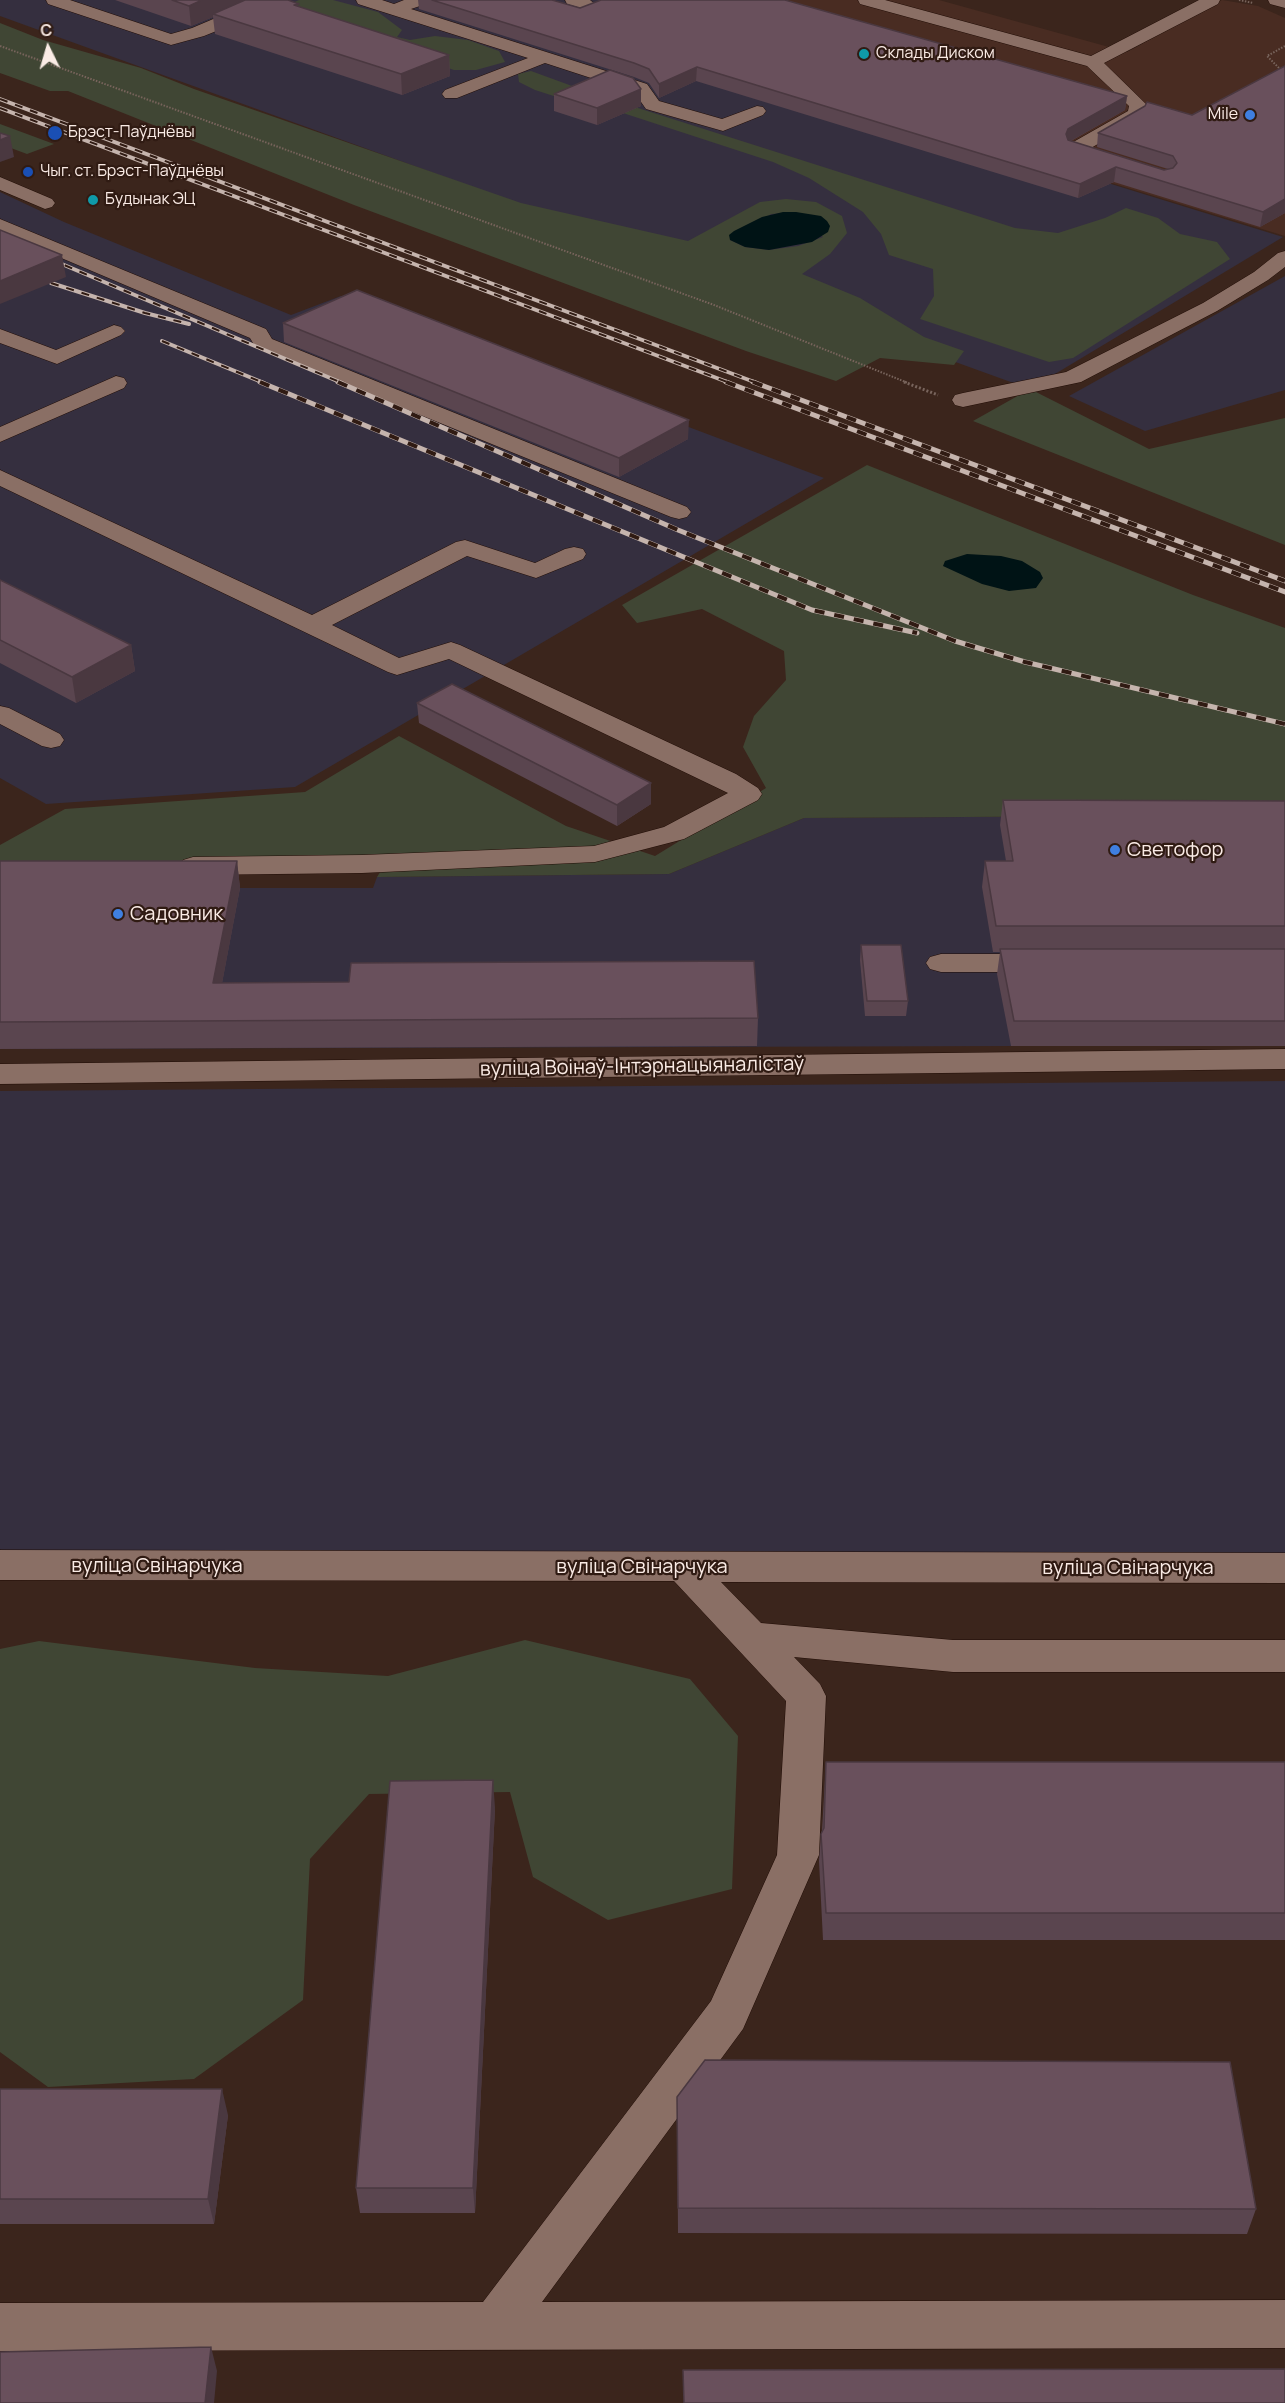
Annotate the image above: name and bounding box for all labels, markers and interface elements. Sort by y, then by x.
north arrow [18,18,78,78]
text: С [40,19,53,42]
place label: Склады Диском [876,44,995,64]
marker: Склады Диском [857,47,871,61]
place label: Mile [1208,105,1238,125]
marker: Mile [1243,108,1257,122]
place label: Брэст-Паўднёвы [68,123,195,143]
marker: Брэст-Паўднёвы [46,124,64,142]
place label: Чыг. ст. Брэст-Паўднёвы [40,162,224,182]
marker: Чыг. ст. Брэст-Паўднёвы [21,165,35,179]
place label: Будынак ЭЦ [105,190,195,210]
marker: Будынак ЭЦ [86,193,100,207]
place label: Светофор [1127,838,1223,862]
marker: Светофор [1108,843,1122,857]
place label: Садовник [130,902,223,926]
marker: Садовник [111,907,125,921]
street label: вуліца Воінаў-Інтэрнацыяналістаў [480,1052,804,1082]
street label: вуліца Свінарчука [71,1554,243,1578]
street label: вуліца Свінарчука [556,1555,728,1579]
street label: вуліца Свінарчука [1042,1556,1214,1580]

